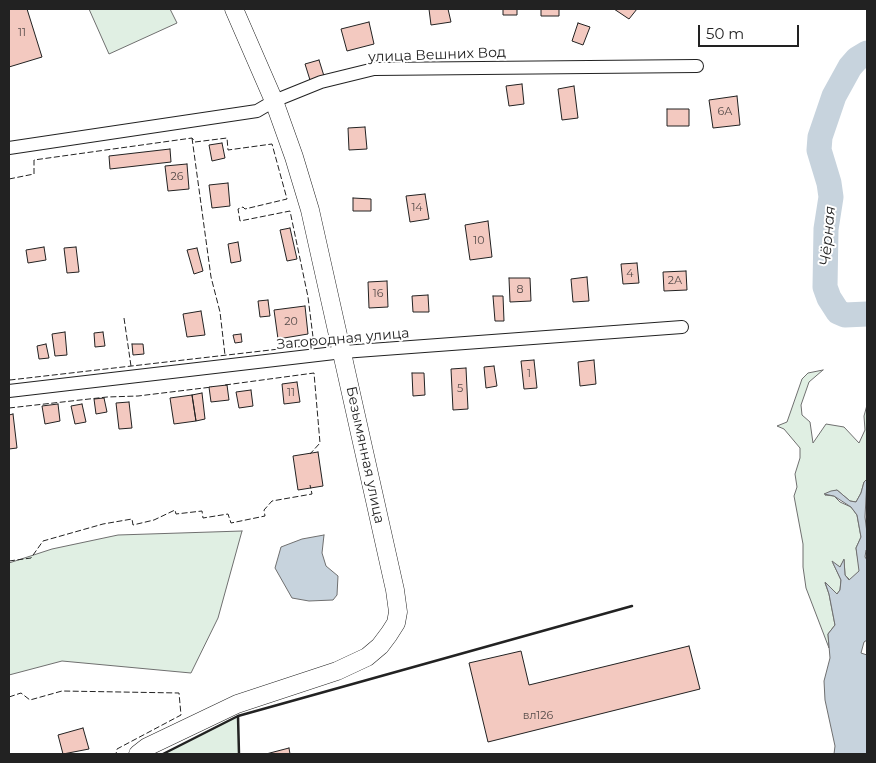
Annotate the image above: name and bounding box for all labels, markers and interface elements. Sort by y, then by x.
scale bar [701,15,802,47]
text: 50 m [706,24,744,43]
house number: 11 [18,26,26,40]
street label: улица Вешних Вод [368,44,506,66]
house number: 6А [718,105,732,119]
house number: 26 [171,170,183,184]
house number: 14 [411,201,423,215]
water label: Чёрная [816,205,840,267]
house number: 10 [473,234,485,248]
house number: 4 [626,267,634,281]
house number: 2А [668,274,682,288]
house number: 8 [516,283,524,297]
house number: 16 [373,287,383,301]
house number: 20 [284,315,298,329]
street label: Загородная улица [276,325,410,353]
house number: 1 [527,367,531,381]
house number: 5 [457,382,463,396]
street label: Безымянная улица [342,385,388,525]
house number: 11 [287,386,295,400]
house number: вл126 [523,709,553,723]

